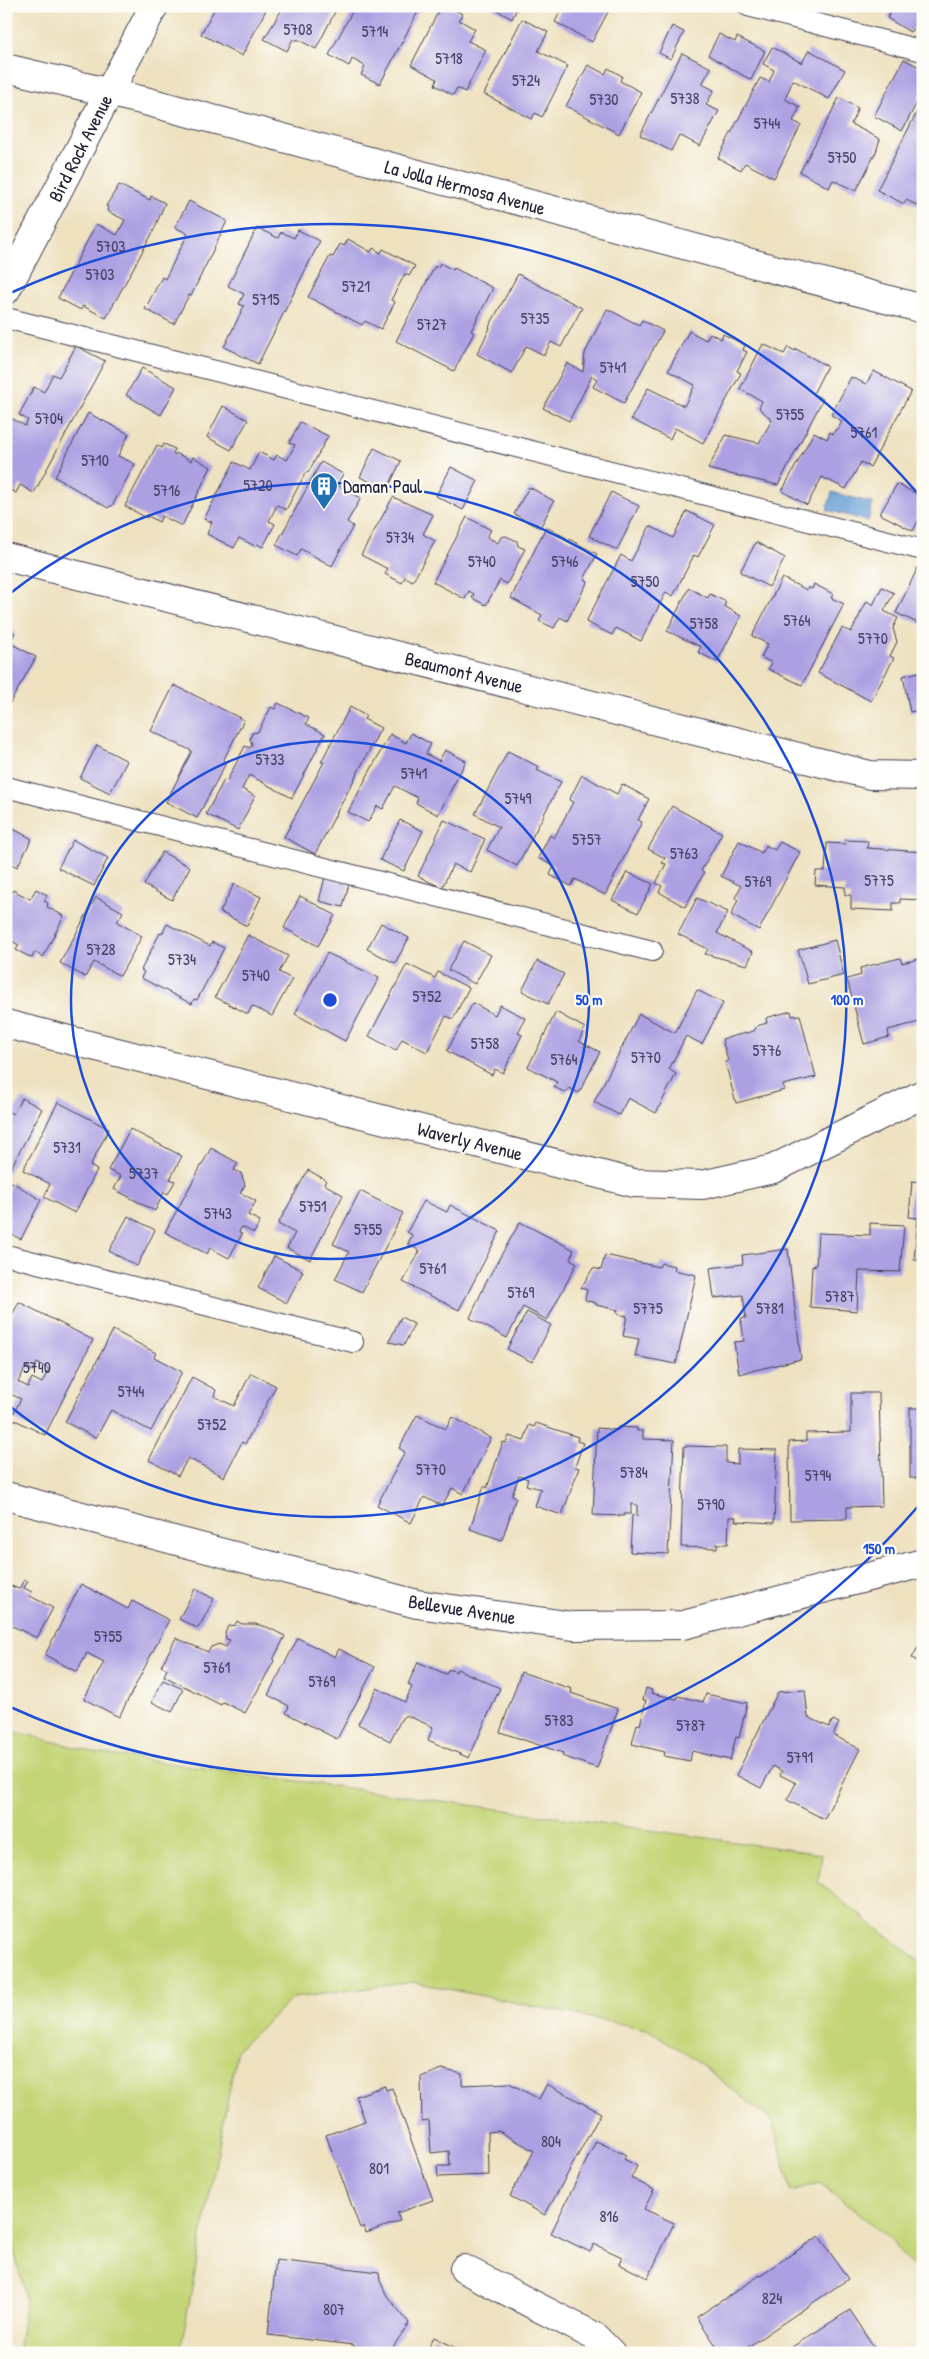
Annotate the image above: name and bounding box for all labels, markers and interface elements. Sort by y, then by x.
house number: 5708 [284,18,312,40]
house number: 5714 [362,20,388,42]
house number: 5718 [435,47,463,69]
house number: 5724 [512,69,540,91]
house number: 5738 [671,87,699,109]
house number: 5730 [589,88,619,110]
street label: Bird Rock Avenue [42,90,118,206]
house number: 5744 [754,112,780,134]
house number: 5750 [828,146,856,168]
street label: La Jolla Hermosa Avenue [382,153,549,221]
house number: 5703 [96,235,126,257]
house number: 5703 [85,263,115,285]
house number: 5721 [342,275,370,297]
house number: 5715 [252,288,280,310]
house number: 5735 [521,307,550,329]
house number: 5727 [417,313,447,335]
house number: 5741 [600,356,626,378]
house number: 5755 [776,403,804,425]
house number: 5704 [35,407,63,429]
house number: 5761 [851,421,878,443]
house number: 5710 [81,449,109,471]
building icon: Daman Paul [309,471,339,510]
place label: Daman Paul [343,473,423,499]
house number: 5720 [243,474,273,496]
house number: 5716 [154,479,180,501]
house number: 5734 [386,526,414,548]
house number: 5740 [468,550,496,572]
house number: 5746 [551,550,579,572]
house number: 5750 [631,570,659,592]
house number: 5764 [783,609,811,631]
house number: 5758 [690,612,718,634]
house number: 5770 [858,627,888,649]
street label: Beaumont Avenue [402,645,526,699]
house number: 5733 [255,748,285,770]
house number: 5741 [401,762,427,784]
house number: 5749 [505,787,531,809]
house number: 5757 [572,828,602,850]
house number: 5763 [670,842,698,864]
house number: 5775 [864,869,894,891]
house number: 5769 [745,870,772,892]
house number: 5728 [86,938,116,960]
house number: 5734 [168,948,196,970]
house number: 5740 [242,964,270,986]
house number: 5752 [413,985,442,1007]
text: 50 m [576,989,602,1010]
text: 100 m [831,989,863,1010]
centre of rings [321,991,339,1009]
house number: 5758 [471,1032,499,1054]
house number: 5776 [753,1039,782,1061]
house number: 5770 [631,1046,661,1068]
house number: 5764 [550,1048,578,1070]
street label: Waverly Avenue [415,1115,526,1167]
house number: 5731 [53,1136,81,1158]
house number: 5737 [129,1162,159,1184]
house number: 5751 [299,1195,327,1217]
house number: 5743 [204,1202,232,1224]
house number: 5755 [354,1218,382,1240]
house number: 5761 [420,1257,447,1279]
house number: 5769 [508,1281,535,1303]
house number: 5787 [825,1285,855,1307]
house number: 5775 [633,1297,663,1319]
house number: 5781 [756,1297,784,1319]
house number: 5740 [23,1356,51,1378]
house number: 5744 [118,1380,144,1402]
house number: 5752 [198,1413,227,1435]
house number: 5770 [416,1458,446,1480]
house number: 5784 [620,1461,648,1483]
house number: 5794 [805,1464,831,1486]
house number: 5790 [697,1493,725,1515]
text: 150 m [863,1538,895,1559]
street label: Bellevue Avenue [407,1588,518,1630]
house number: 5755 [94,1625,122,1647]
house number: 5761 [204,1656,231,1678]
house number: 5769 [309,1670,336,1692]
house number: 5783 [545,1709,573,1731]
house number: 5787 [676,1714,706,1736]
house number: 5791 [787,1746,813,1768]
house number: 804 [541,2130,561,2152]
house number: 801 [369,2157,389,2179]
house number: 816 [599,2205,619,2227]
house number: 824 [762,2287,782,2309]
house number: 807 [323,2298,345,2320]

